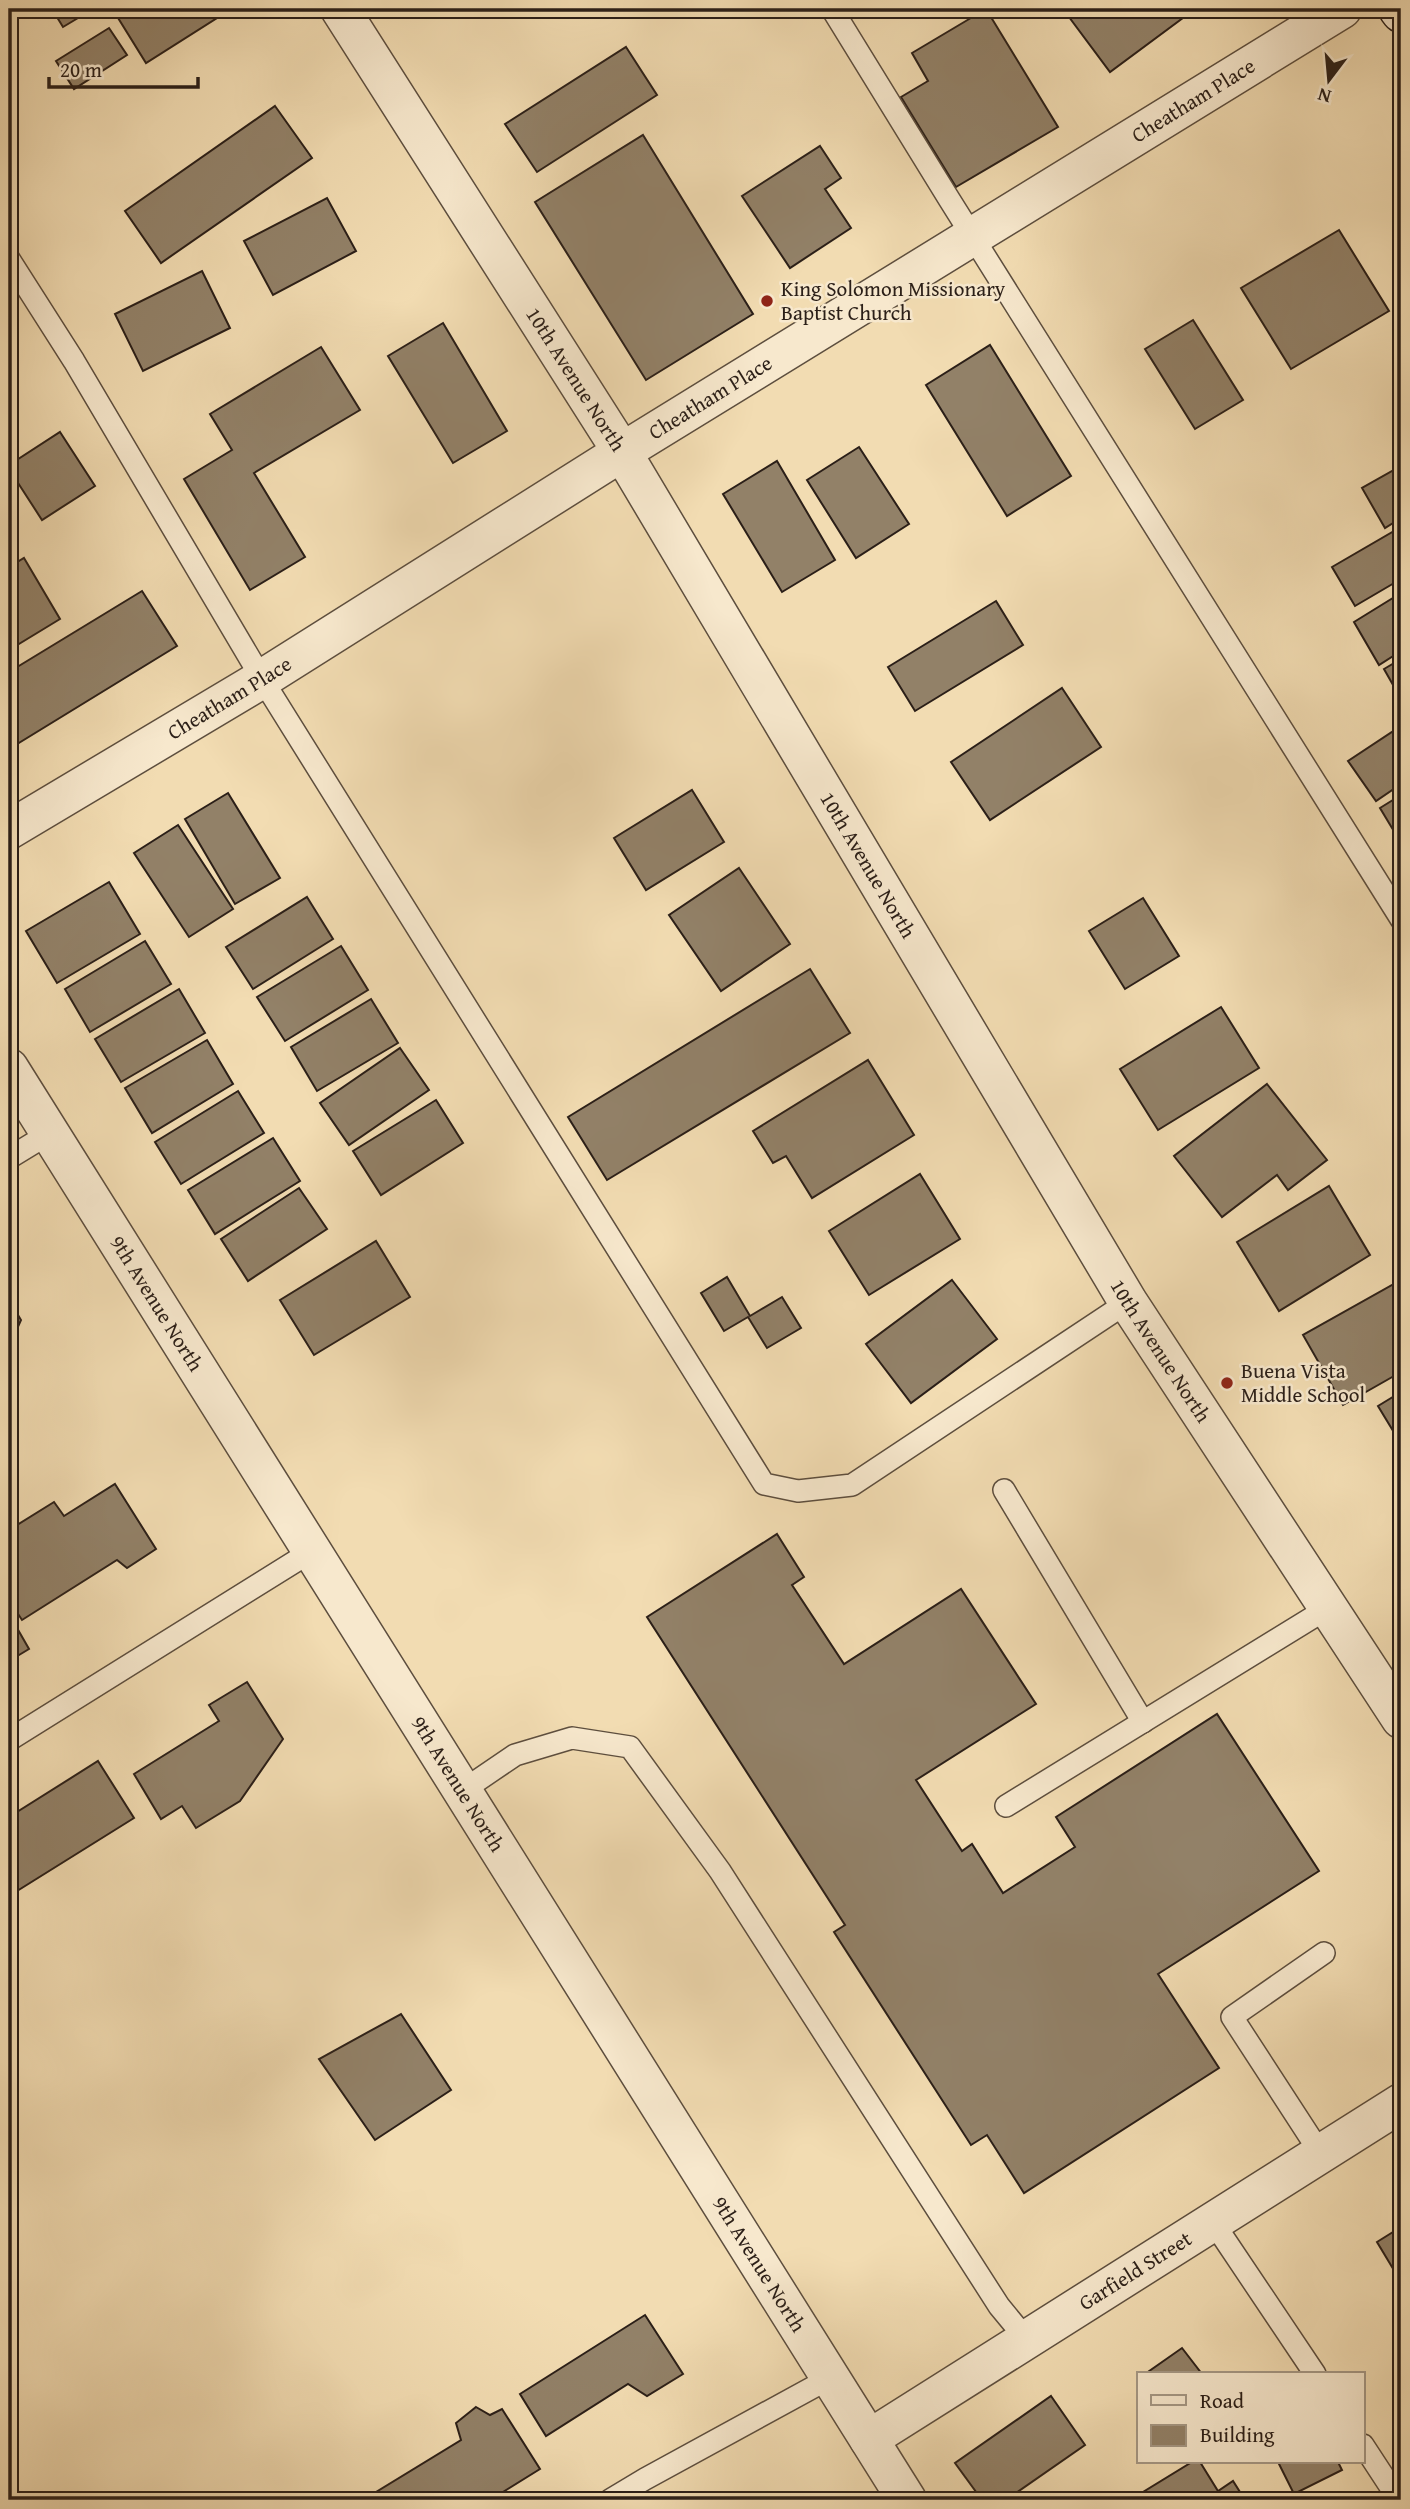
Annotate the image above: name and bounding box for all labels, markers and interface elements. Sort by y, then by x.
scale bar [49,46,198,90]
north arrow [1294,46,1364,116]
street label: Cheatham Place [1125,50,1261,150]
text: 20 m [60,54,102,85]
text: N [1314,81,1334,112]
place label: King Solomon Missionary Baptist Church [781,273,1006,328]
marker: King Solomon Missionary Baptist Church [759,293,775,309]
street label: 10th Avenue North [519,301,634,457]
street label: Cheatham Place [642,347,778,447]
street label: Cheatham Place [161,648,298,747]
street label: 10th Avenue North [813,786,924,944]
street label: 9th Avenue North [103,1229,212,1378]
street label: 10th Avenue North [1103,1273,1219,1429]
place label: Buena Vista Middle School [1241,1355,1365,1410]
marker: Buena Vista Middle School [1219,1375,1235,1391]
street label: 9th Avenue North [404,1710,513,1858]
street label: 9th Avenue North [705,2190,814,2338]
street label: Garfield Street [1073,2223,1198,2318]
legend [1137,2372,1364,2464]
text: Road [1200,2385,1245,2416]
text: Building [1200,2419,1275,2450]

